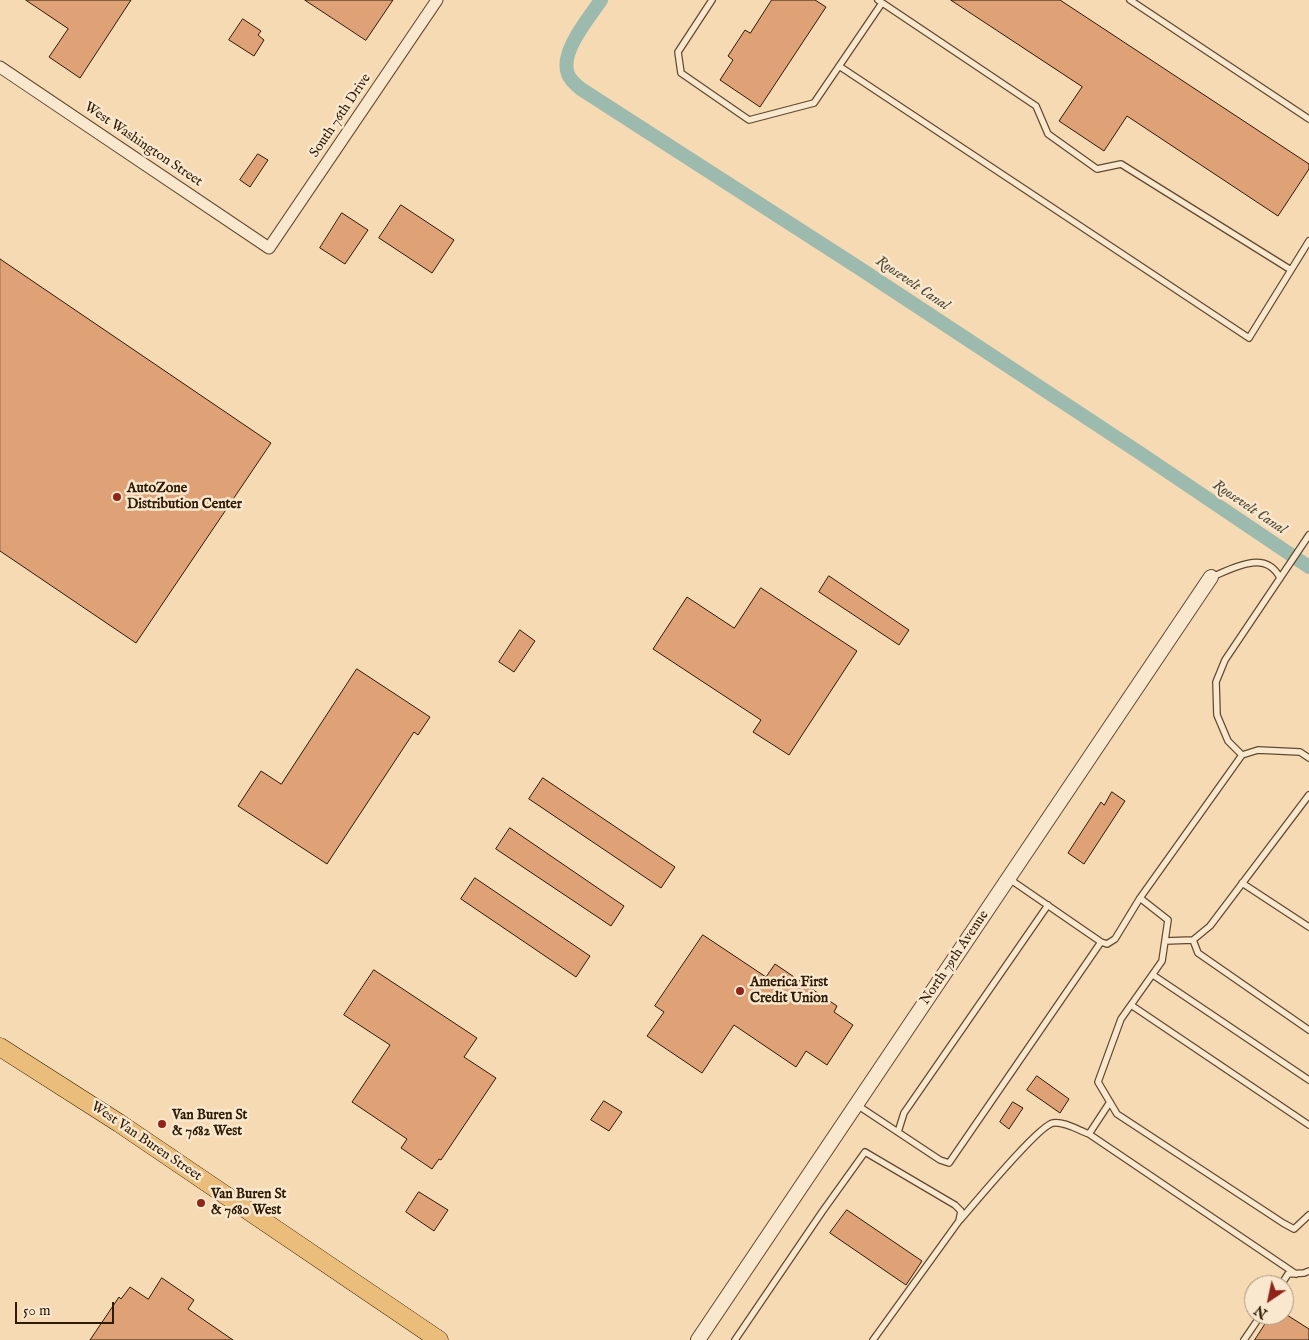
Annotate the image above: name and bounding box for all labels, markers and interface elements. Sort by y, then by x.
street label: South 76th Drive [307,71,375,161]
street label: West Washington Street [81,99,205,191]
water label: Roosevelt Canal [872,253,952,315]
water label: Roosevelt Canal [1209,477,1289,539]
place label: AutoZone Distribution Center [127,481,242,514]
marker: AutoZone Distribution Center [111,491,123,503]
street label: North 79th Avenue [917,908,993,1008]
place label: America First Credit Union [750,975,828,1008]
marker: America First Credit Union [734,985,746,997]
street label: West Van Buren Street [87,1099,205,1185]
place label: Van Buren St & 7682 West [172,1108,247,1140]
marker: Van Buren St & 7682 West [156,1118,168,1130]
place label: Van Buren St & 7680 West [211,1187,286,1220]
marker: Van Buren St & 7680 West [195,1197,207,1209]
north arrow [1244,1275,1294,1325]
scale bar [18,1292,116,1324]
text: 50 m [23,1301,51,1320]
text: N [1251,1301,1271,1322]

